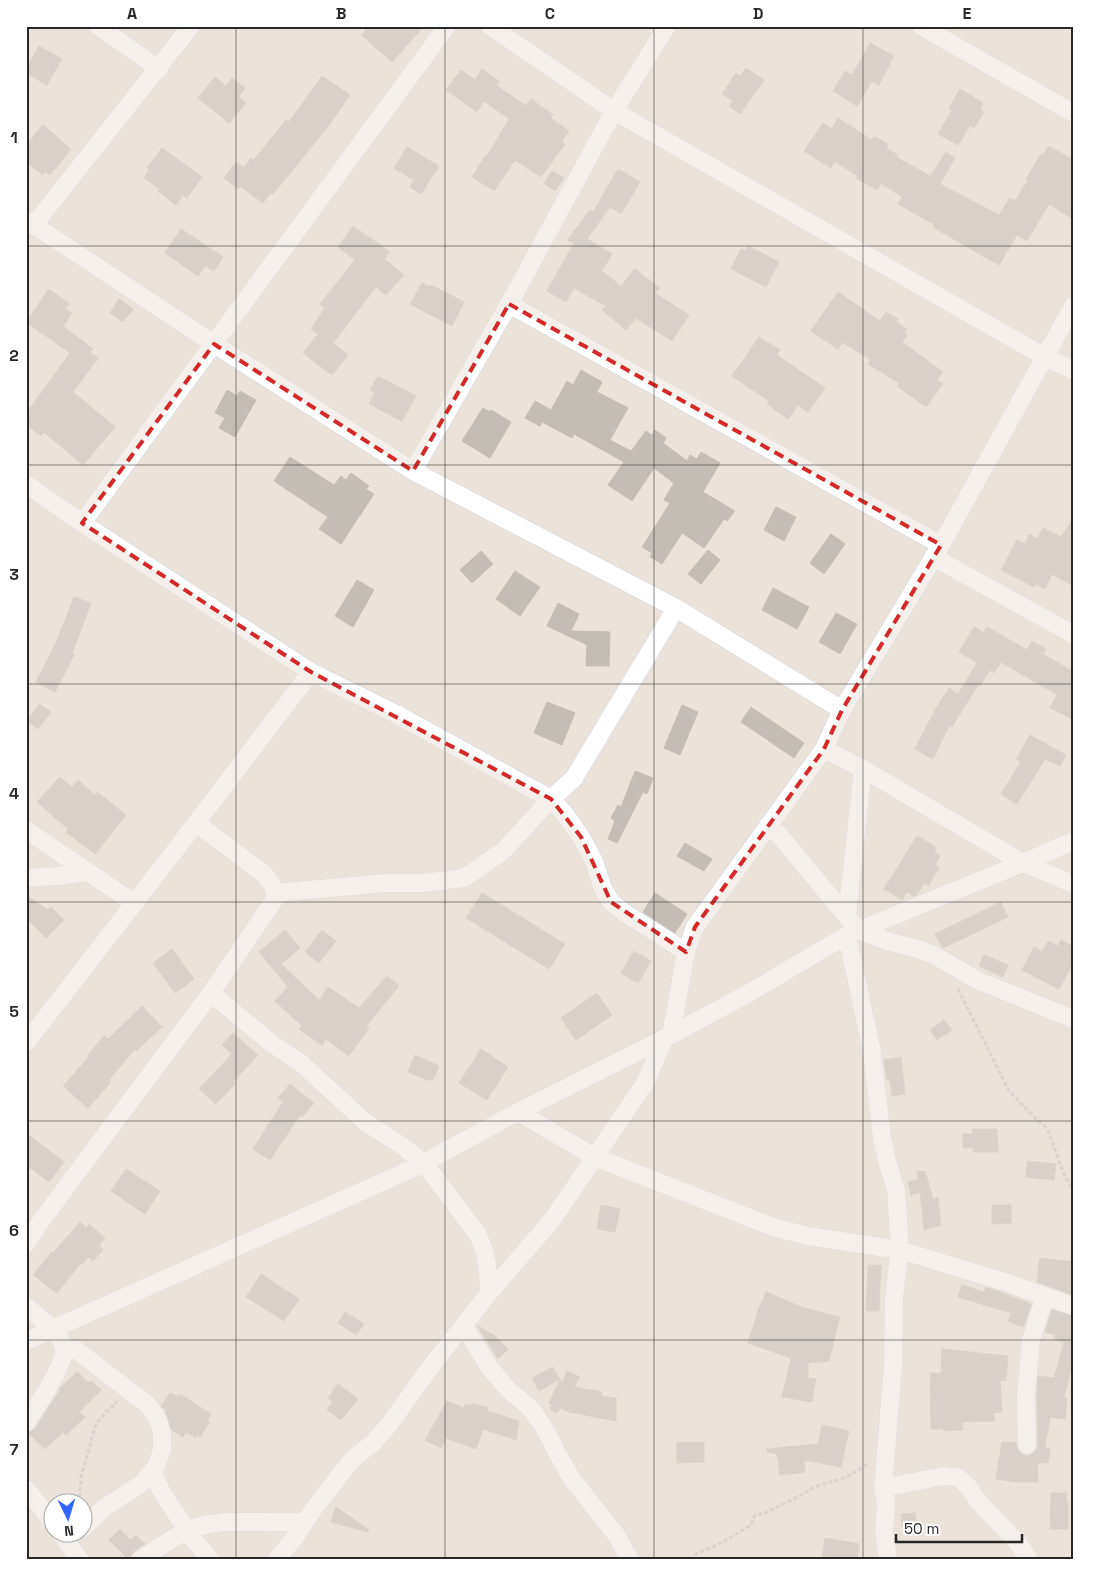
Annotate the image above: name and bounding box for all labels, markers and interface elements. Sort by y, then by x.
text: A [127,3,137,24]
text: B [336,3,346,24]
text: C [545,3,555,24]
text: D [753,3,763,24]
text: E [963,3,972,24]
text: 1 [10,127,18,148]
text: 2 [9,345,19,366]
text: 3 [9,564,19,585]
text: 4 [9,783,19,804]
text: 5 [9,1001,19,1022]
text: 6 [9,1220,19,1241]
text: 7 [10,1439,19,1460]
north arrow [42,1494,92,1544]
scale bar [896,1511,1023,1543]
text: 50 m [904,1519,939,1538]
text: N [64,1522,75,1540]

